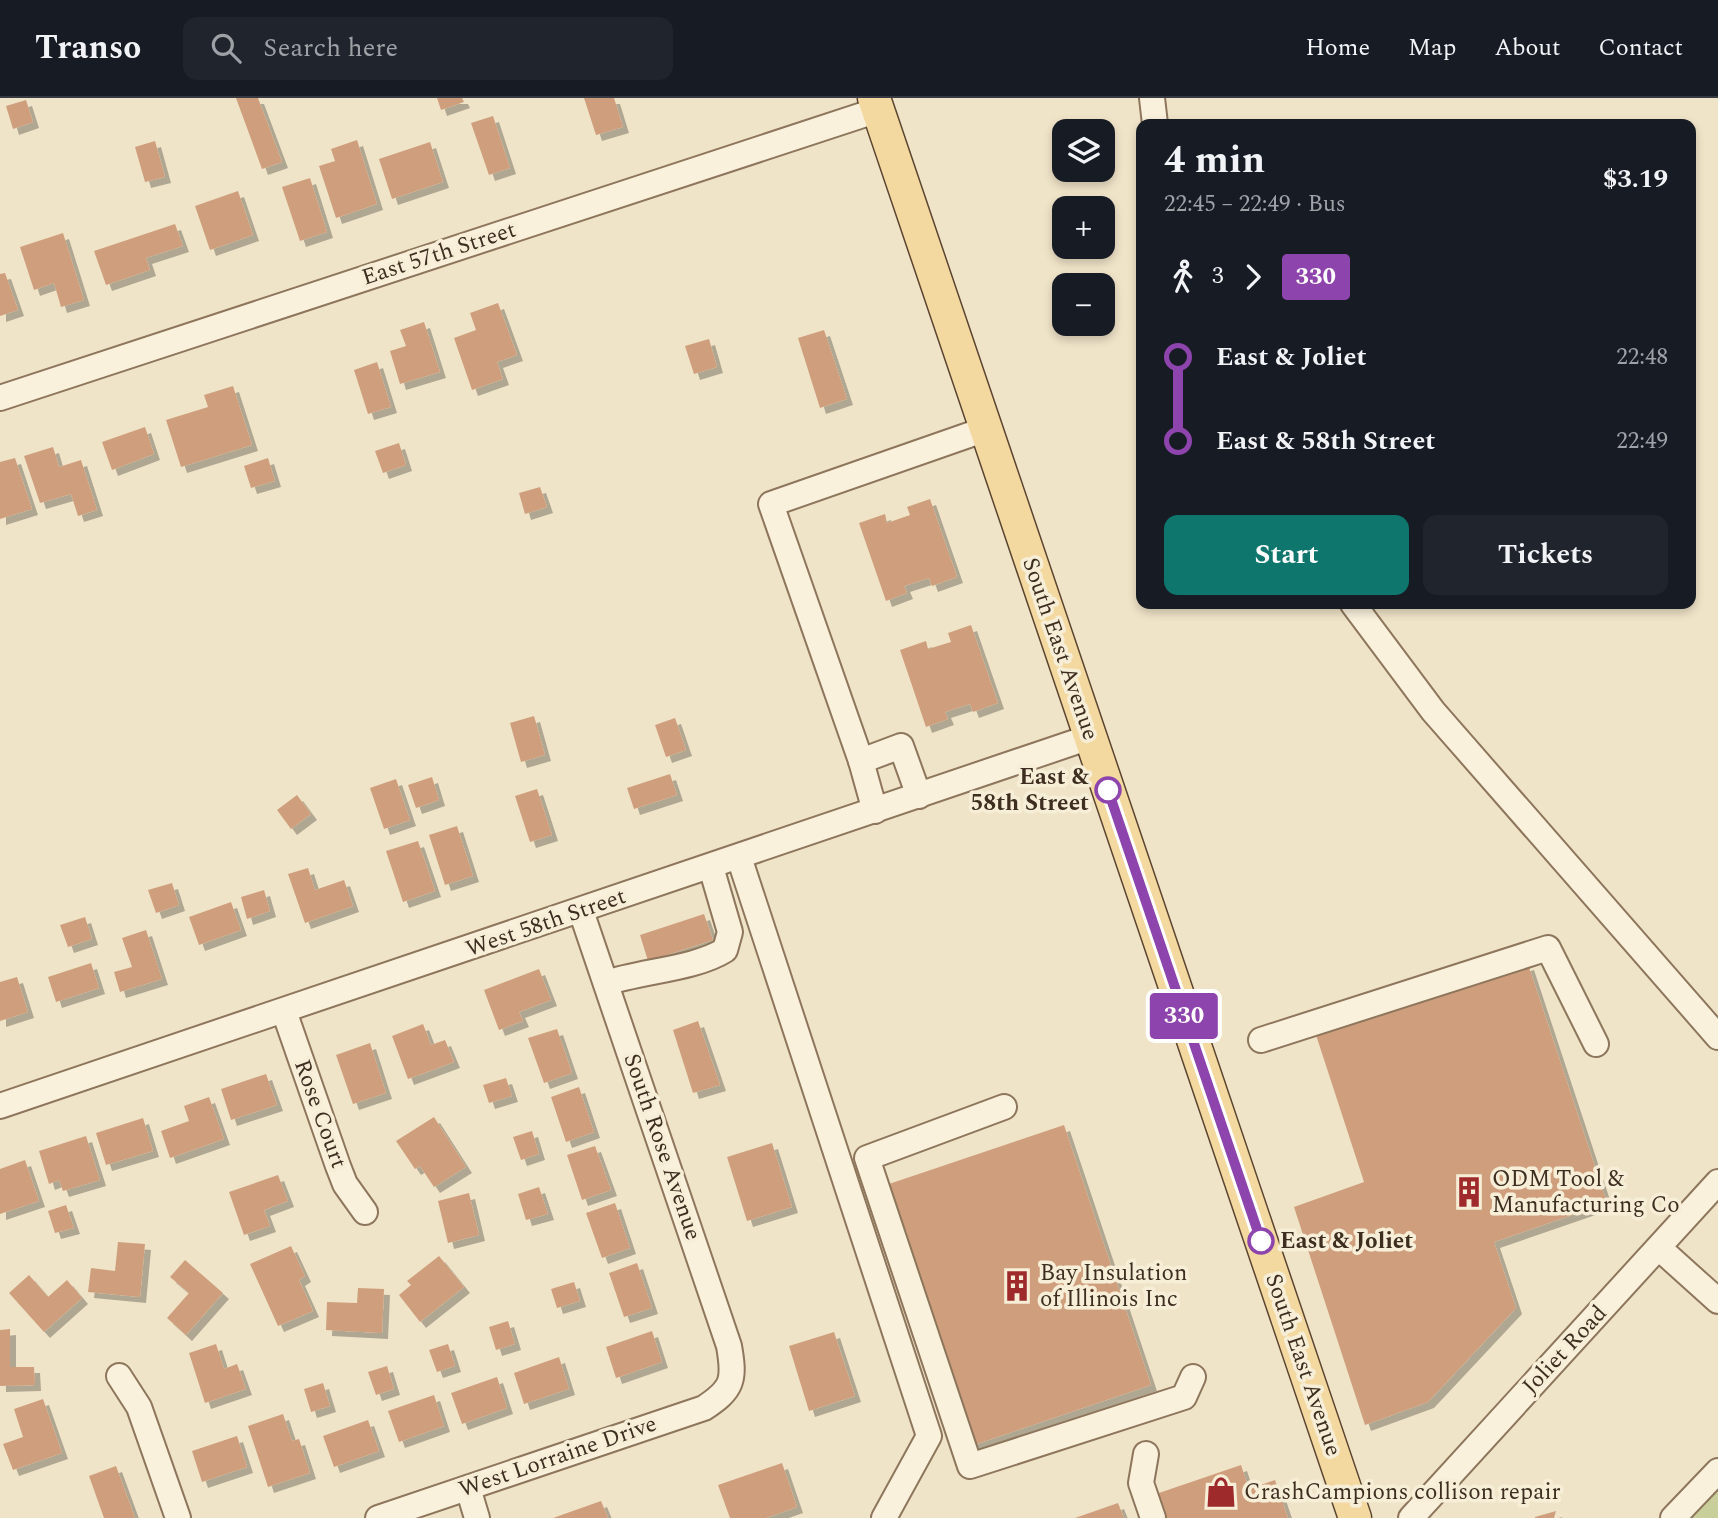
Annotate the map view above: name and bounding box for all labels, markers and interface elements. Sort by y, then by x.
search box [183,17,673,80]
text: Transo [35,23,141,73]
text: Search here [263,28,398,68]
icon: search [207,29,245,67]
text: Home [1305,30,1370,66]
text: Map [1408,30,1456,66]
text: About [1494,30,1560,66]
text: Contact [1598,30,1683,66]
map controls [1052,119,1115,336]
button: layers [1052,119,1115,182]
text: 4 min [1164,132,1265,190]
text: $3.19 [1603,159,1668,199]
text: 22:45 – 22:49 · Bus [1164,187,1346,222]
button: + [1052,196,1115,259]
street label: East 57th Street [357,213,521,295]
icon: walk [1164,258,1202,296]
icon: forward [1234,258,1272,296]
text: 3 [1212,259,1224,294]
text: 330 [1296,259,1336,295]
button: − [1052,273,1115,336]
text: East & Joliet [1216,337,1366,377]
text: 22:48 [1616,340,1668,375]
text: East & 58th Street [1216,421,1435,461]
text: 22:49 [1616,424,1668,459]
button: Start [1164,515,1409,595]
button: Tickets [1423,515,1668,595]
street label: South East Avenue [1012,553,1108,745]
place label: East & 58th Street [970,760,1089,821]
marker: East & 58th Street [1095,777,1121,803]
street label: West 58th Street [461,879,631,967]
line badge: 330 [1144,993,1224,1039]
text: 330 [1164,998,1204,1034]
street label: South Rose Avenue [614,1049,710,1245]
street label: Rose Court [284,1055,356,1173]
place label: ODM Tool & Manufacturing Co [1492,1162,1680,1223]
building icon: ODM Tool & Manufacturing Co [1452,1175,1486,1209]
place label: East & Joliet [1280,1224,1413,1259]
marker: East & Joliet [1248,1228,1274,1254]
place label: Bay Insulation of Illinois Inc [1040,1256,1187,1317]
building icon: Bay Insulation of Illinois Inc [1000,1269,1034,1303]
street label: South East Avenue [1255,1269,1351,1461]
street label: Joliet Road [1514,1297,1616,1403]
street label: West Lorraine Drive [454,1407,662,1507]
shop icon: CrashCampions collison repair [1204,1475,1238,1509]
place label: CrashCampions collison repair [1244,1475,1561,1510]

